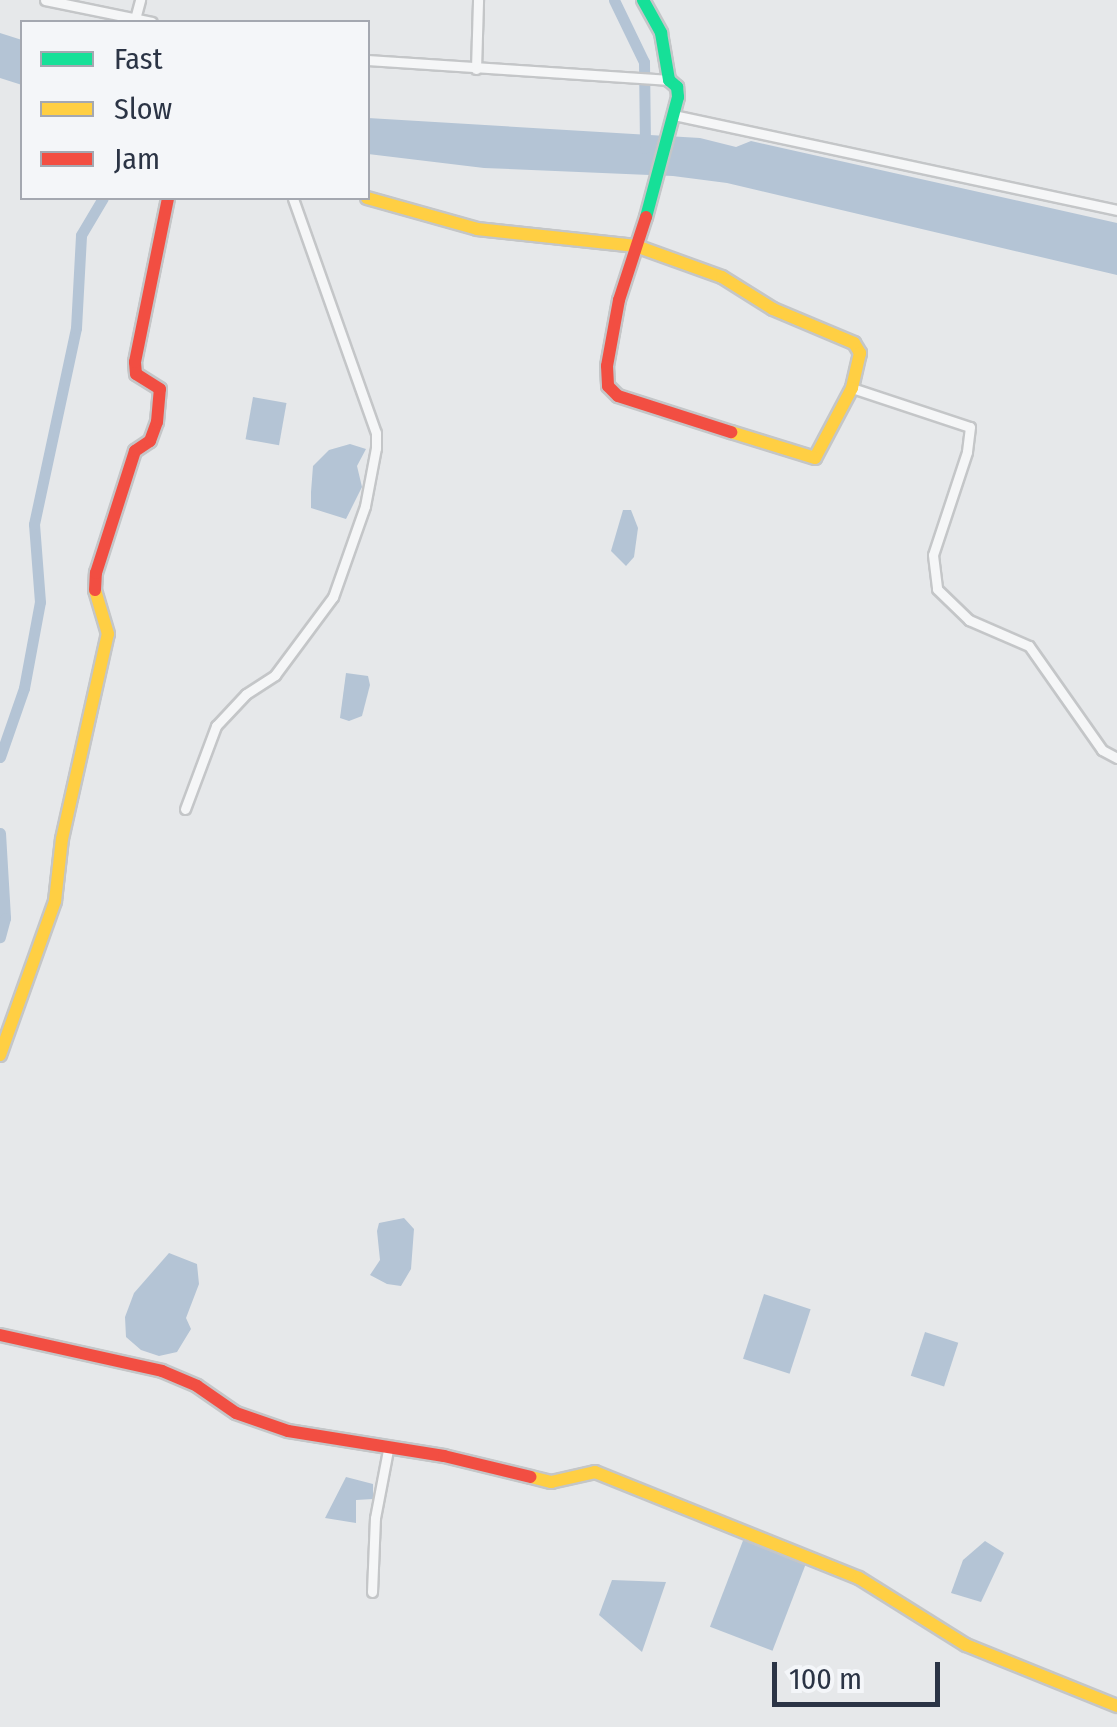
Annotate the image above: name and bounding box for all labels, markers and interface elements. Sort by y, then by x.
legend [20,20,370,200]
text: Fast [114,41,162,77]
text: Slow [114,91,172,127]
text: Jam [114,141,160,177]
scale bar [777,1642,944,1704]
text: 100 m [789,1661,862,1697]

